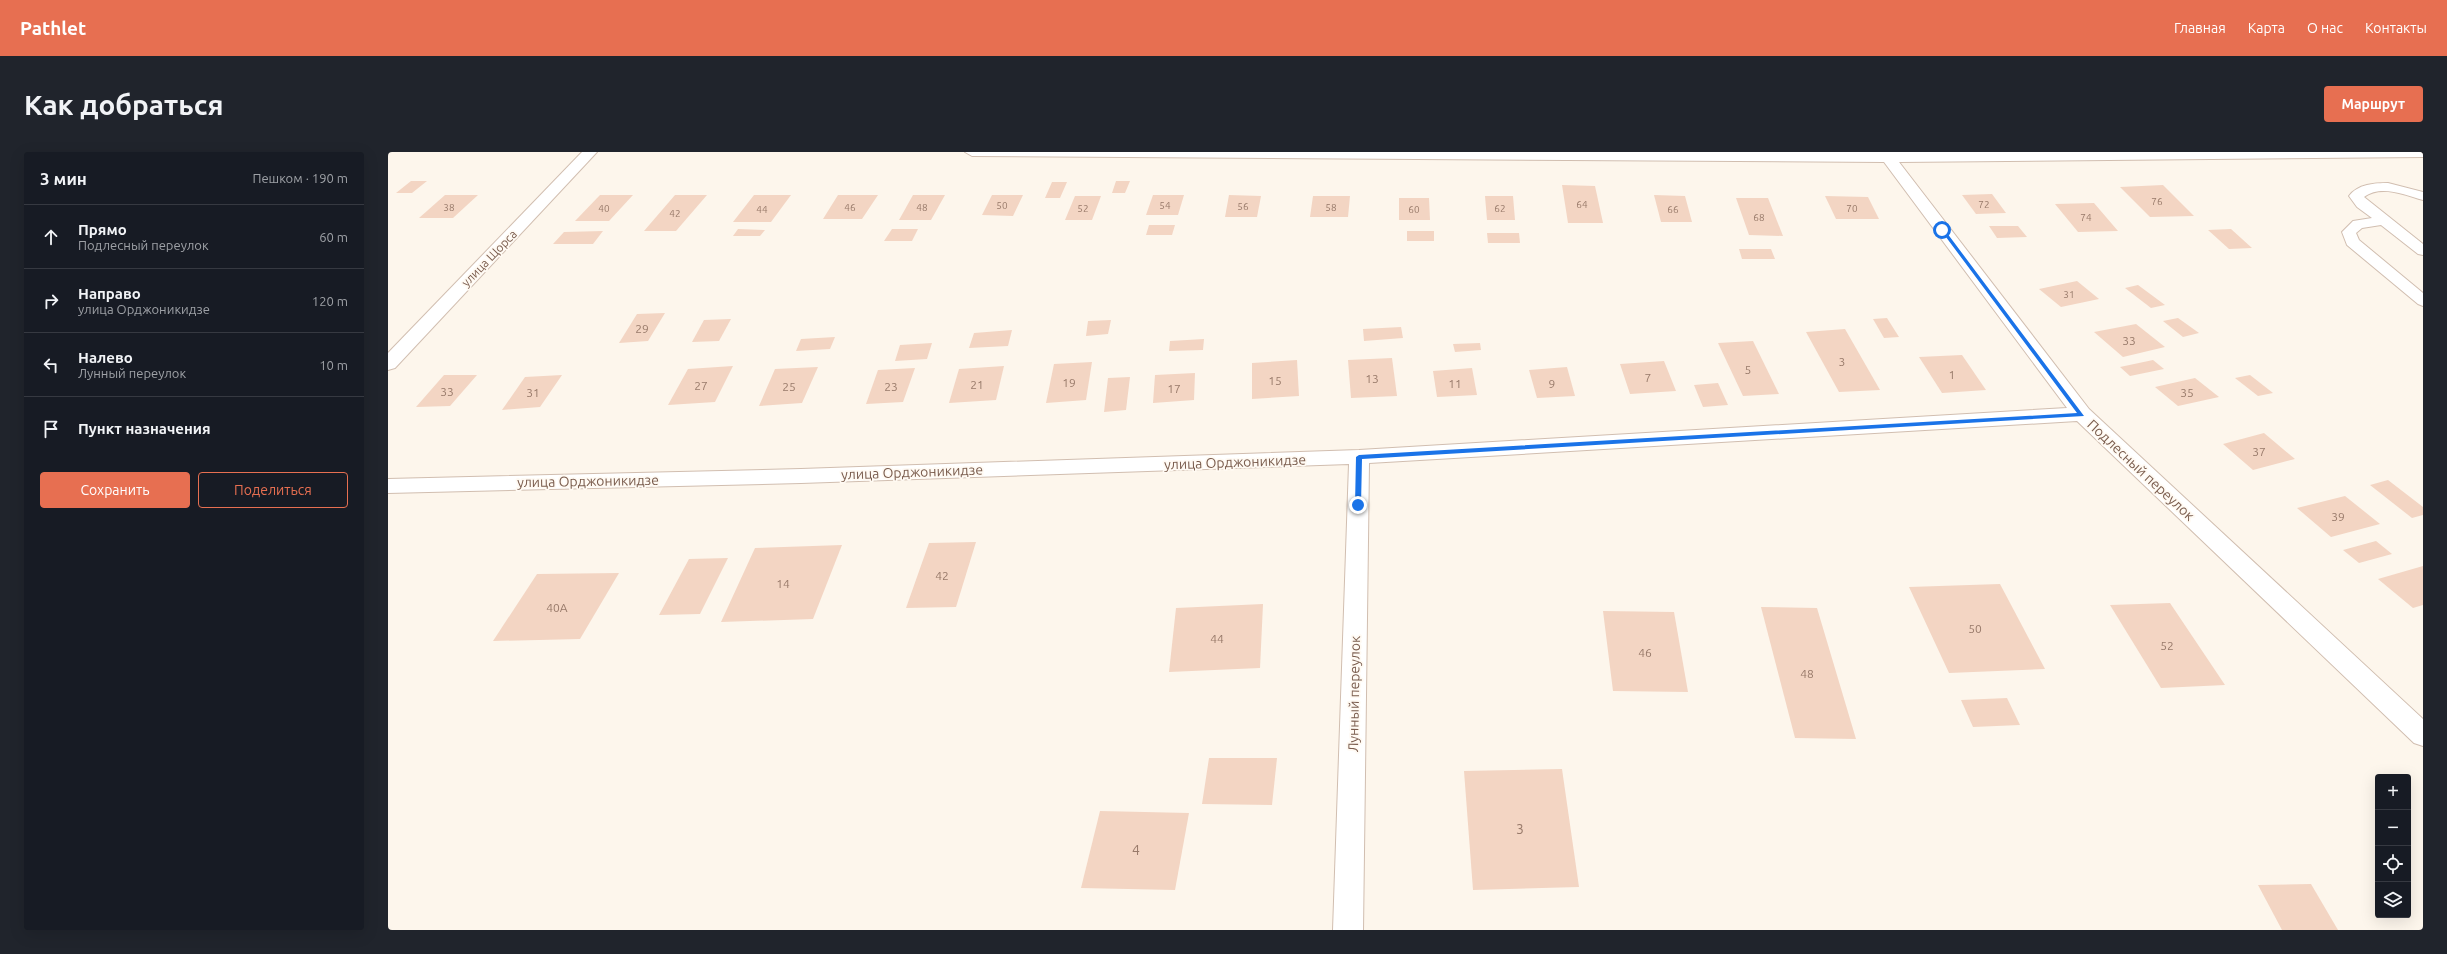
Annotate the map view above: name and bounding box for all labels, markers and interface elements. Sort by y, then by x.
text: Pathlet [20,17,86,39]
text: Главная [2174,20,2226,36]
text: Карта [2248,20,2285,36]
text: О нас [2307,20,2343,36]
text: Контакты [2365,20,2427,36]
button: Маршрут [2324,86,2423,122]
text: Как добраться [24,89,223,120]
text: 3 мин [40,169,87,188]
text: Пешком · 190 m [252,171,348,185]
house number: 76 [2151,196,2163,207]
house number: 64 [1576,199,1588,210]
house number: 72 [1978,199,1990,210]
house number: 50 [996,200,1008,211]
house number: 54 [1159,200,1171,211]
house number: 56 [1237,201,1249,212]
house number: 38 [443,202,455,213]
house number: 46 [844,202,856,213]
house number: 48 [916,202,928,213]
house number: 58 [1325,202,1337,213]
house number: 40 [598,203,610,214]
house number: 52 [1077,203,1089,214]
house number: 62 [1494,203,1506,214]
house number: 70 [1846,203,1858,214]
house number: 44 [756,204,768,215]
house number: 60 [1408,204,1420,215]
house number: 66 [1667,204,1679,215]
house number: 42 [669,208,681,219]
house number: 68 [1753,212,1765,223]
house number: 74 [2080,212,2092,223]
text: Прямо [78,221,127,238]
route start [1933,221,1951,239]
icon: ahead [40,226,62,248]
street label: улица Щорса [459,227,519,289]
text: 60 m [319,230,348,244]
text: Подлесный переулок [78,238,209,252]
text: Направо [78,285,141,302]
house number: 31 [2063,289,2075,300]
icon: right [40,290,62,312]
text: 120 m [312,294,348,308]
text: улица Орджоникидзе [78,302,210,316]
house number: 29 [635,322,649,335]
house number: 33 [2122,334,2136,347]
text: Налево [78,349,133,366]
icon: left [40,354,62,376]
house number: 3 [1839,355,1845,368]
text: 10 m [319,358,348,372]
house number: 5 [1745,363,1751,376]
text: Лунный переулок [78,366,186,380]
house number: 1 [1949,368,1955,381]
house number: 7 [1645,371,1651,384]
house number: 13 [1365,372,1379,385]
house number: 15 [1268,374,1282,387]
house number: 19 [1062,376,1076,389]
house number: 11 [1448,377,1462,390]
house number: 9 [1549,377,1555,390]
house number: 21 [970,378,984,391]
house number: 27 [694,379,708,392]
house number: 25 [782,380,796,393]
house number: 23 [884,380,898,393]
house number: 17 [1167,382,1181,395]
house number: 33 [440,385,454,398]
house number: 31 [526,386,540,399]
house number: 35 [2180,386,2194,399]
street label: Подлесный переулок [2084,416,2198,524]
icon: arrive [40,418,62,440]
text: Пункт назначения [78,420,211,437]
house number: 37 [2252,445,2266,458]
street label: улица Орджоникидзе [1164,452,1306,472]
street label: улица Орджоникидзе [841,462,983,482]
button: Сохранить [40,472,190,508]
button: Поделиться [198,472,348,508]
street label: улица Орджоникидзе [517,472,659,490]
route end [1349,496,1367,514]
house number: 39 [2331,510,2345,523]
house number: 42 [935,569,949,582]
house number: 14 [776,577,790,590]
house number: 40А [546,601,568,614]
house number: 50 [1968,622,1982,635]
house number: 44 [1210,632,1224,645]
street label: Лунный переулок [1345,636,1363,752]
house number: 52 [2160,639,2174,652]
house number: 46 [1638,646,1652,659]
house number: 48 [1800,667,1814,680]
map controls [2375,774,2411,918]
button: + [2375,774,2411,810]
button: − [2375,810,2411,846]
house number: 3 [1516,821,1524,837]
house number: 4 [1132,842,1140,858]
button: locate [2375,846,2411,882]
button: layers [2375,882,2411,918]

